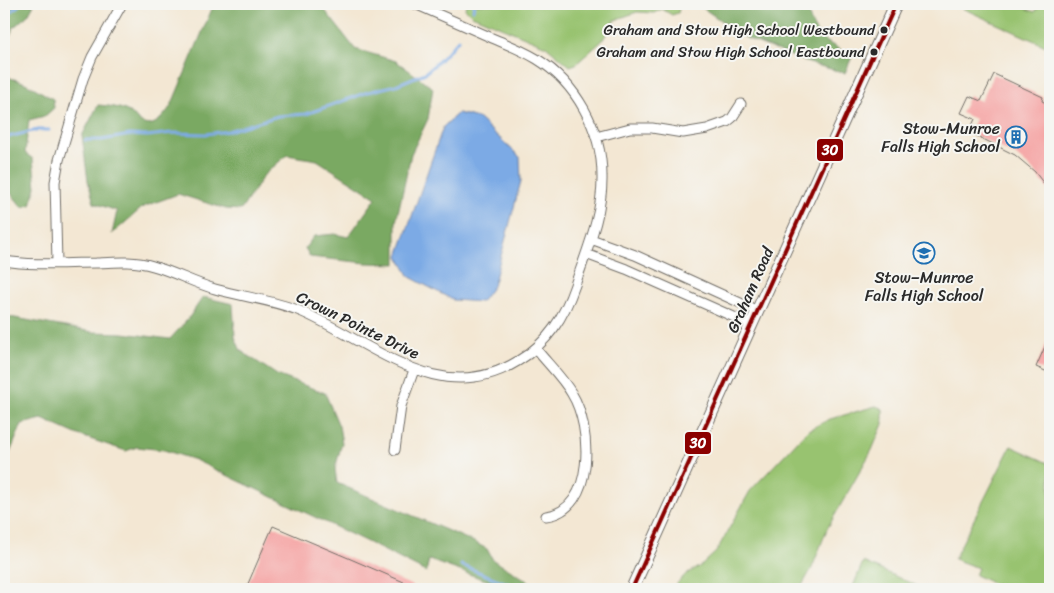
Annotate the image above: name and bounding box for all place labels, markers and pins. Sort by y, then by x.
place label: Graham and Stow High School Westbound [604,17,876,43]
marker: Graham and Stow High School Westbound [879,25,889,35]
place label: Graham and Stow High School Eastbound [597,39,866,65]
marker: Graham and Stow High School Eastbound [869,47,879,57]
place label: Stow-Munroe Falls High School [881,114,1000,161]
building icon: Stow-Munroe Falls High School [1004,125,1028,149]
school or university icon: Stow–Munroe Falls High School [912,241,936,265]
place label: Stow–Munroe Falls High School [865,263,984,310]

